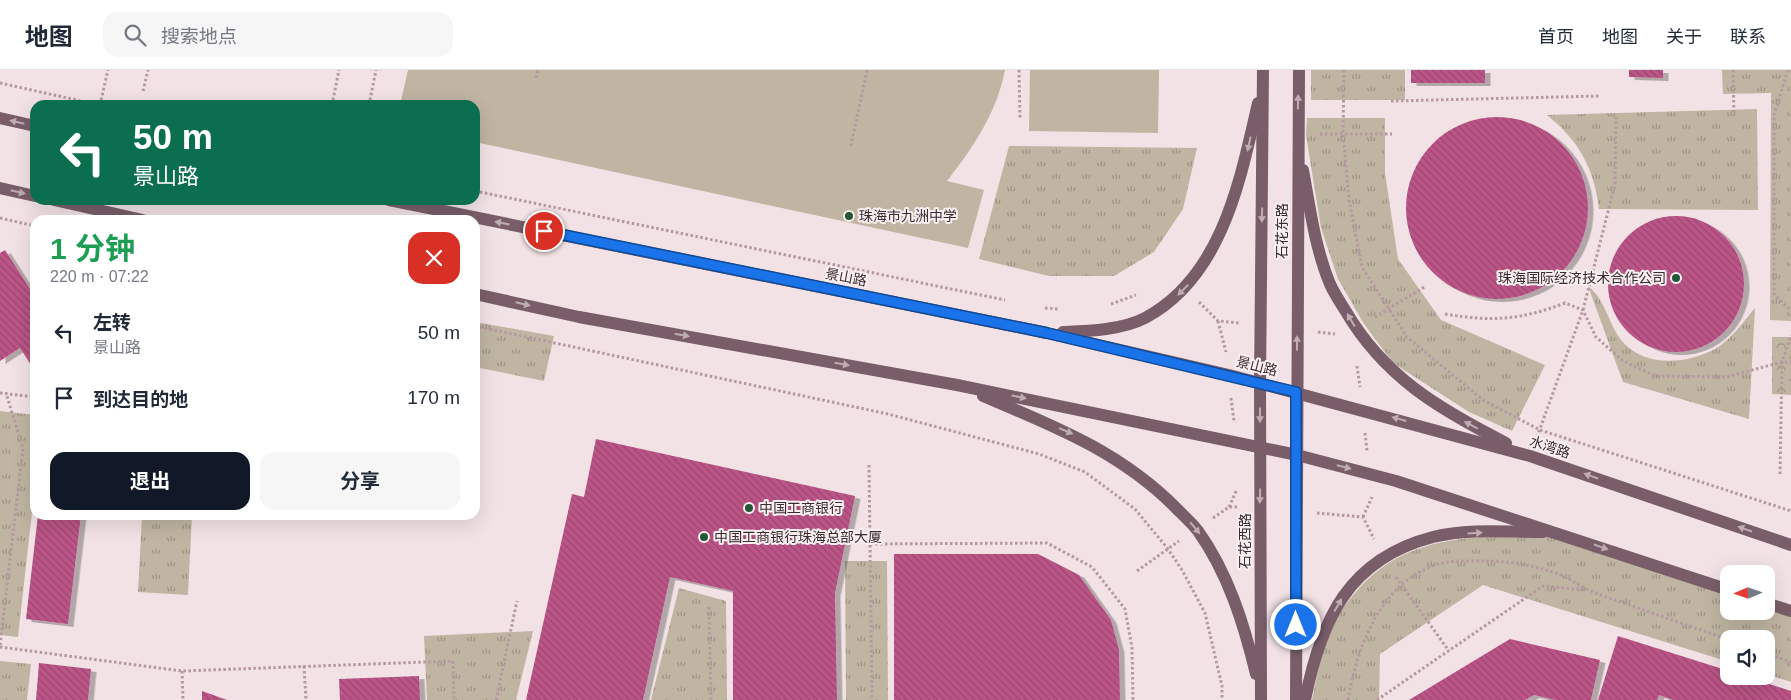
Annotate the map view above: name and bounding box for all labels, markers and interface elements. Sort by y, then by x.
search box [103,12,453,57]
icon: search [121,21,149,49]
text: 地图 [25,23,73,50]
text: 搜索地点 [161,26,237,47]
text: 首页 [1538,27,1574,47]
text: 地图 [1602,27,1638,47]
text: 关于 [1666,27,1702,47]
text: 联系 [1730,27,1766,47]
one-way arrow [1294,94,1302,110]
text: 50 m [133,117,213,156]
one-way arrow [10,118,25,126]
icon: left [50,120,115,185]
one-way arrow [1245,136,1253,151]
text: 景山路 [133,164,199,189]
one-way arrow [10,188,25,196]
street label: 石花东路 [1274,203,1290,259]
one-way arrow [1258,207,1266,223]
place label: 珠海市九洲中学 [859,208,957,224]
pin [523,210,565,252]
marker: 珠海市九洲中学 [843,210,855,222]
icon: arrive [530,217,558,245]
one-way arrow [494,219,509,227]
text: 1 分钟 [50,232,135,265]
button: close [408,232,460,284]
street label: 景山路 [824,265,868,289]
text: 220 m · 07:22 [50,268,149,285]
place label: 珠海国际经济技术合作公司 [1498,270,1666,286]
marker: 珠海国际经济技术合作公司 [1670,272,1682,284]
one-way arrow [1177,283,1189,295]
one-way arrow [515,301,531,309]
text: 左转 [93,312,131,333]
one-way arrow [1346,313,1355,326]
icon: left [50,319,78,347]
text: 50 m [418,322,460,343]
one-way arrow [674,332,690,340]
one-way arrow [1293,335,1301,351]
text: 景山路 [93,339,141,356]
street label: 景山路 [1235,353,1279,379]
one-way arrow [834,361,850,369]
icon: arrive [50,384,78,412]
text: 170 m [407,387,460,408]
text: 到达目的地 [93,389,188,410]
one-way arrow [1011,394,1027,402]
one-way arrow [1256,407,1264,423]
one-way arrow [1391,415,1406,423]
one-way arrow [1465,421,1478,430]
one-way arrow [1059,428,1074,436]
street label: 水湾路 [1528,433,1572,461]
button: 退出 [50,452,250,510]
button: 分享 [260,452,460,510]
one-way arrow [1337,463,1352,471]
one-way arrow [1583,472,1598,480]
one-way arrow [1256,489,1264,505]
place label: 中国工商银行 [759,500,843,516]
marker: 中国工商银行 [743,502,755,514]
street label: 石花西路 [1237,513,1253,569]
one-way arrow [1190,522,1201,535]
one-way arrow [1737,525,1752,533]
one-way arrow [1467,528,1483,536]
place label: 中国工商银行珠海总部大厦 [714,529,882,545]
marker: 中国工商银行珠海总部大厦 [698,531,710,543]
one-way arrow [1594,543,1609,551]
north arrow [1720,565,1775,620]
map controls [1720,565,1775,685]
position arrow [1269,598,1321,650]
one-way arrow [1334,599,1343,612]
button: sound [1720,630,1775,685]

